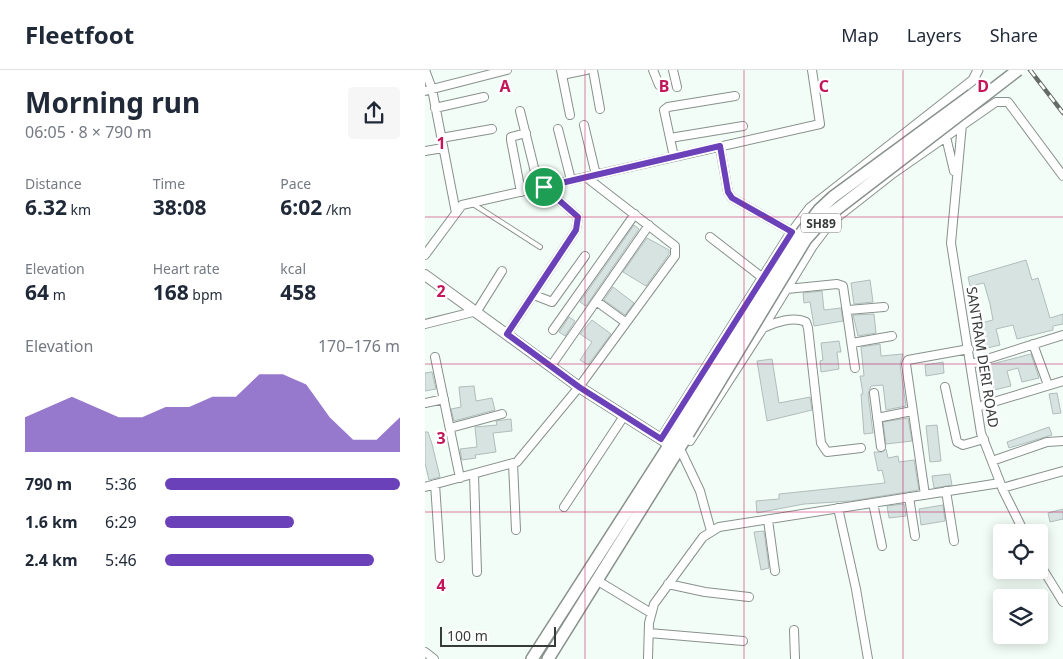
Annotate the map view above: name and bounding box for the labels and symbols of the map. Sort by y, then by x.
text: A [499,75,511,97]
text: B [659,75,669,97]
text: C [819,75,829,97]
text: D [977,75,989,97]
text: 1 [436,132,446,154]
pin [523,166,565,208]
road number: SH89 [801,214,841,232]
text: 2 [436,280,446,302]
street label: SANTRAM DERI ROAD [962,285,1004,429]
text: 3 [436,427,446,449]
text: 4 [436,574,446,596]
scale bar [440,624,556,647]

